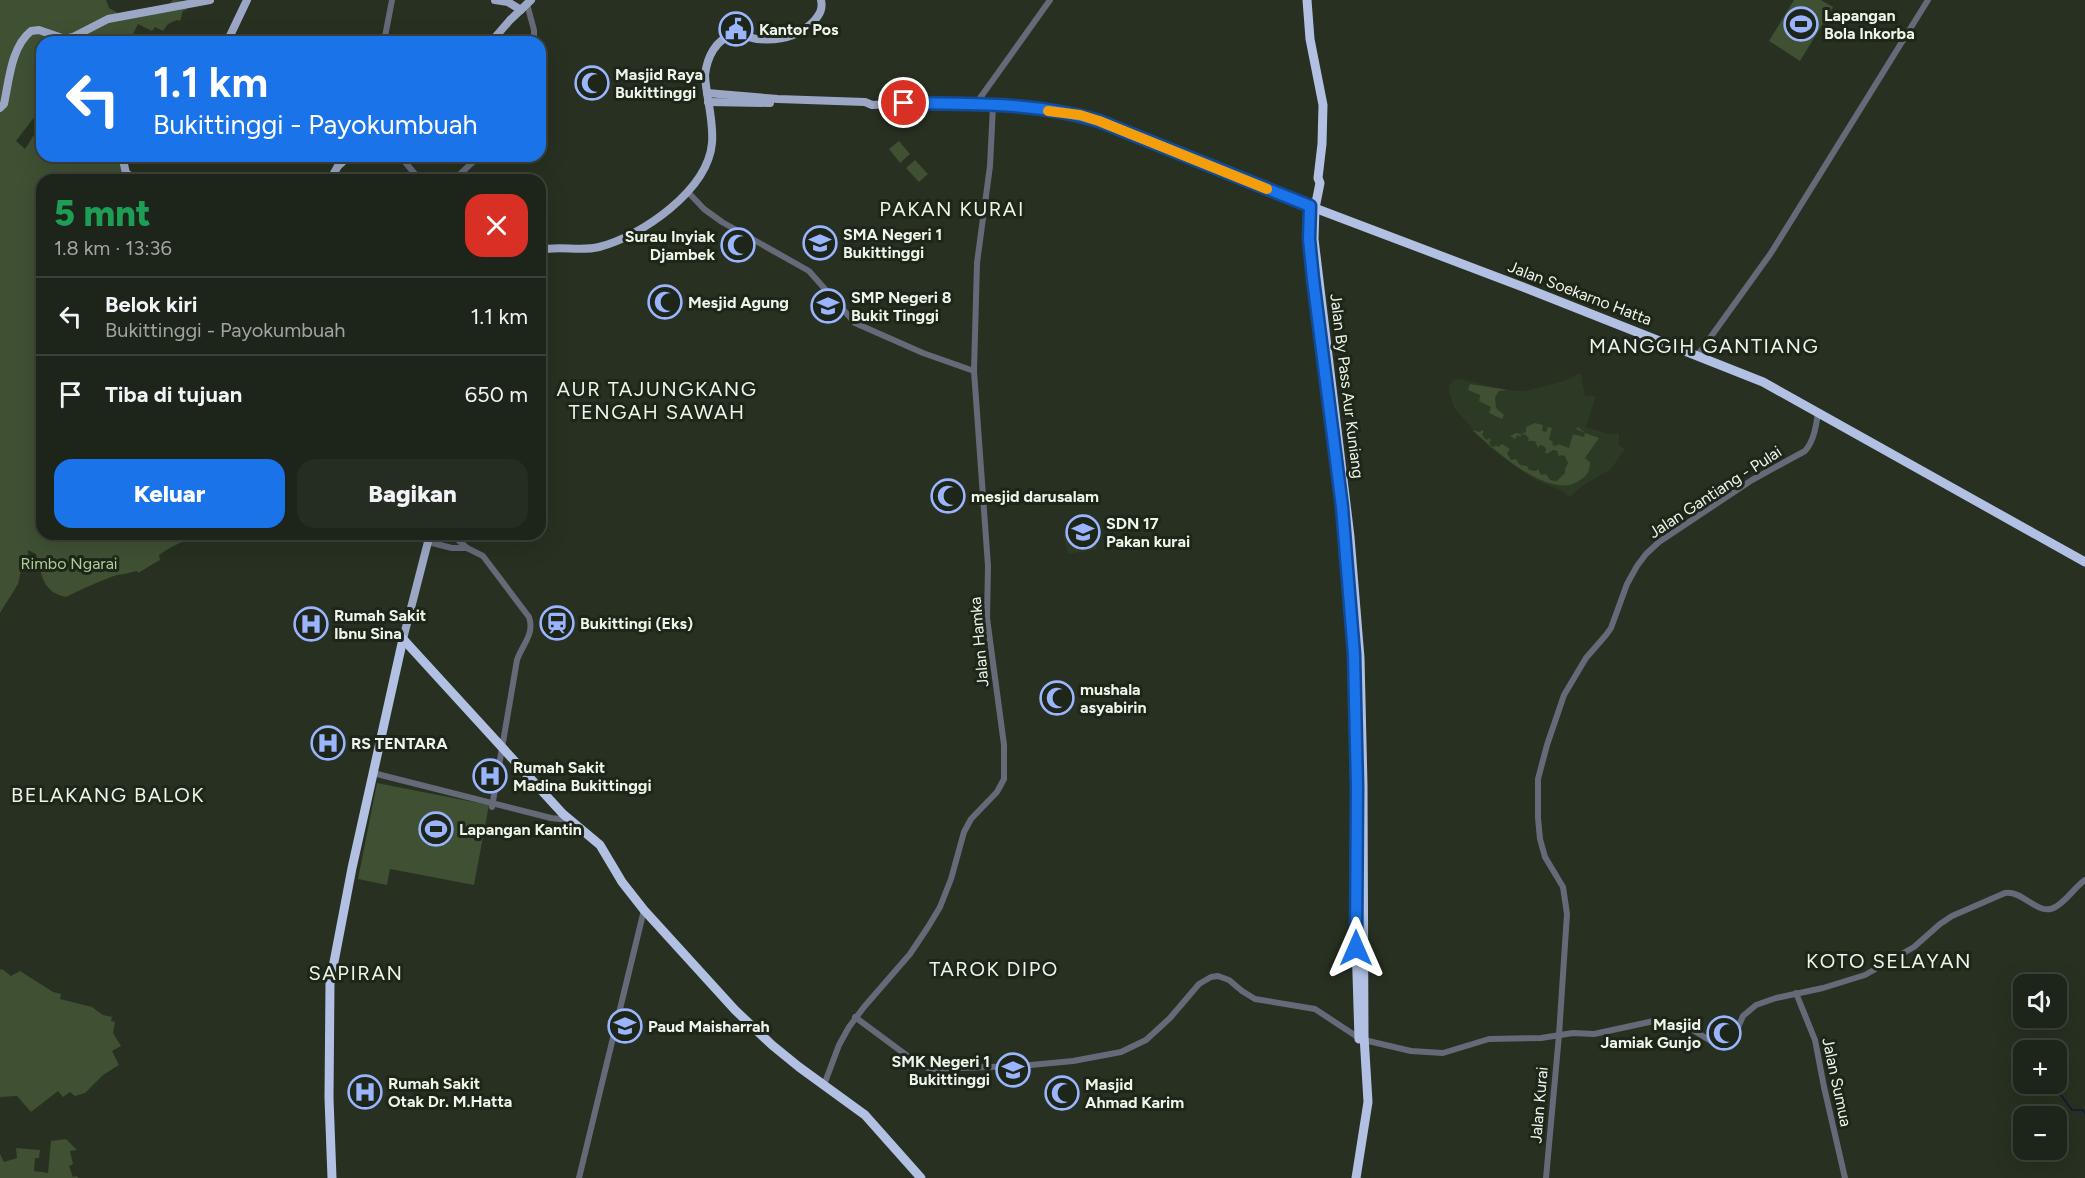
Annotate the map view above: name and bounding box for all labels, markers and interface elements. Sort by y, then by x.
sports icon: Lapangan Bola Inkorba [1783,6,1819,42]
place label: Lapangan Bola Inkorba [1824,6,1915,43]
public building icon: Kantor Pos [718,11,754,47]
place label: Kantor Pos [759,20,839,39]
text: 1.1 km [153,57,268,108]
icon: left [54,60,132,138]
mosque icon: Masjid Raya Bukittinggi [574,65,610,101]
place label: Masjid Raya Bukittinggi [615,65,703,102]
pin [878,77,929,128]
icon: arrive [887,86,920,119]
text: Bukittinggi - Payokumbuah [153,108,478,141]
text: 5 mnt [54,192,151,235]
button: close [465,194,528,257]
district label: PAKAN KURAI [879,197,1025,221]
school or university icon: SMA Negeri 1 Bukittinggi [802,225,838,261]
place label: SMA Negeri 1 Bukittinggi [843,225,942,262]
place label: Surau Inyiak Djambek [625,227,715,264]
mosque icon: Surau Inyiak Djambek [720,227,756,263]
text: 1.8 km · 13:36 [54,236,172,260]
street label: Jalan Soekarno Hatta [1505,257,1655,329]
mosque icon: Mesjid Agung [647,284,683,320]
school or university icon: SMP Negeri 8 Bukit Tinggi [810,288,846,324]
place label: SMP Negeri 8 Bukit Tinggi [851,288,952,325]
text: Belok kiri [105,291,198,318]
street label: Jalan By Pass Aur Kuniang [1326,292,1368,480]
place label: Mesjid Agung [688,293,789,312]
icon: left [54,300,87,333]
text: 1.1 km [470,303,528,330]
text: Bukittinggi - Payokumbuah [105,318,345,342]
district label: MANGGIH GANTIANG [1589,334,1819,358]
district label: AUR TAJUNGKANG TENGAH SAWAH [557,377,757,424]
icon: arrive [54,378,87,411]
text: Tiba di tujuan [105,381,242,408]
text: 650 m [465,381,528,408]
street label: Jalan Gantiang - Pulai [1645,442,1785,542]
button: Keluar [54,459,285,528]
button: Bagikan [297,459,528,528]
mosque icon: mesjid darusalam [930,478,966,514]
place label: mesjid darusalam [971,487,1099,506]
school or university icon: SDN 17 Pakan kurai [1065,514,1101,550]
place label: SDN 17 Pakan kurai [1106,514,1190,551]
park label: Rimbo Ngarai [20,554,118,573]
street label: Jalan Hamka [966,596,992,688]
station icon: Bukittingi (Eks) [539,605,575,641]
hospital icon: Rumah Sakit Ibnu Sina [293,606,329,642]
place label: Rumah Sakit Ibnu Sina [334,606,426,643]
place label: Bukittingi (Eks) [580,614,693,633]
mosque icon: mushala asyabirin [1039,680,1075,716]
place label: mushala asyabirin [1080,680,1147,717]
hospital icon: RS TENTARA [310,725,346,761]
place label: RS TENTARA [351,734,448,753]
hospital icon: Rumah Sakit Madina Bukittinggi [472,758,508,794]
place label: Rumah Sakit Madina Bukittinggi [513,758,652,795]
district label: BELAKANG BALOK [11,783,205,807]
sports icon: Lapangan Kantin [418,811,454,847]
place label: Lapangan Kantin [459,820,582,839]
position arrow [1324,916,1388,980]
district label: KOTO SELAYAN [1806,949,1972,973]
district label: TAROK DIPO [929,957,1059,981]
district label: SAPIRAN [309,961,403,985]
map controls [2013,974,2067,1160]
button: sound [2013,974,2067,1028]
school or university icon: Paud Maisharrah [607,1008,643,1044]
place label: Masjid Jamiak Gunjo [1601,1015,1701,1052]
mosque icon: Masjid Jamiak Gunjo [1706,1015,1742,1051]
place label: Paud Maisharrah [648,1017,770,1036]
street label: Jalan Sumua [1818,1036,1856,1128]
button: + [2013,1040,2067,1094]
place label: SMK Negeri 1 Bukittinggi [892,1052,990,1089]
school or university icon: SMK Negeri 1 Bukittinggi [995,1052,1031,1088]
street label: Jalan Kurai [1526,1066,1552,1144]
hospital icon: Rumah Sakit Otak Dr. M.Hatta [347,1074,383,1110]
place label: Rumah Sakit Otak Dr. M.Hatta [388,1074,512,1111]
mosque icon: Masjid Ahmad Karim [1044,1075,1080,1111]
place label: Masjid Ahmad Karim [1085,1075,1184,1112]
button: − [2013,1106,2067,1160]

